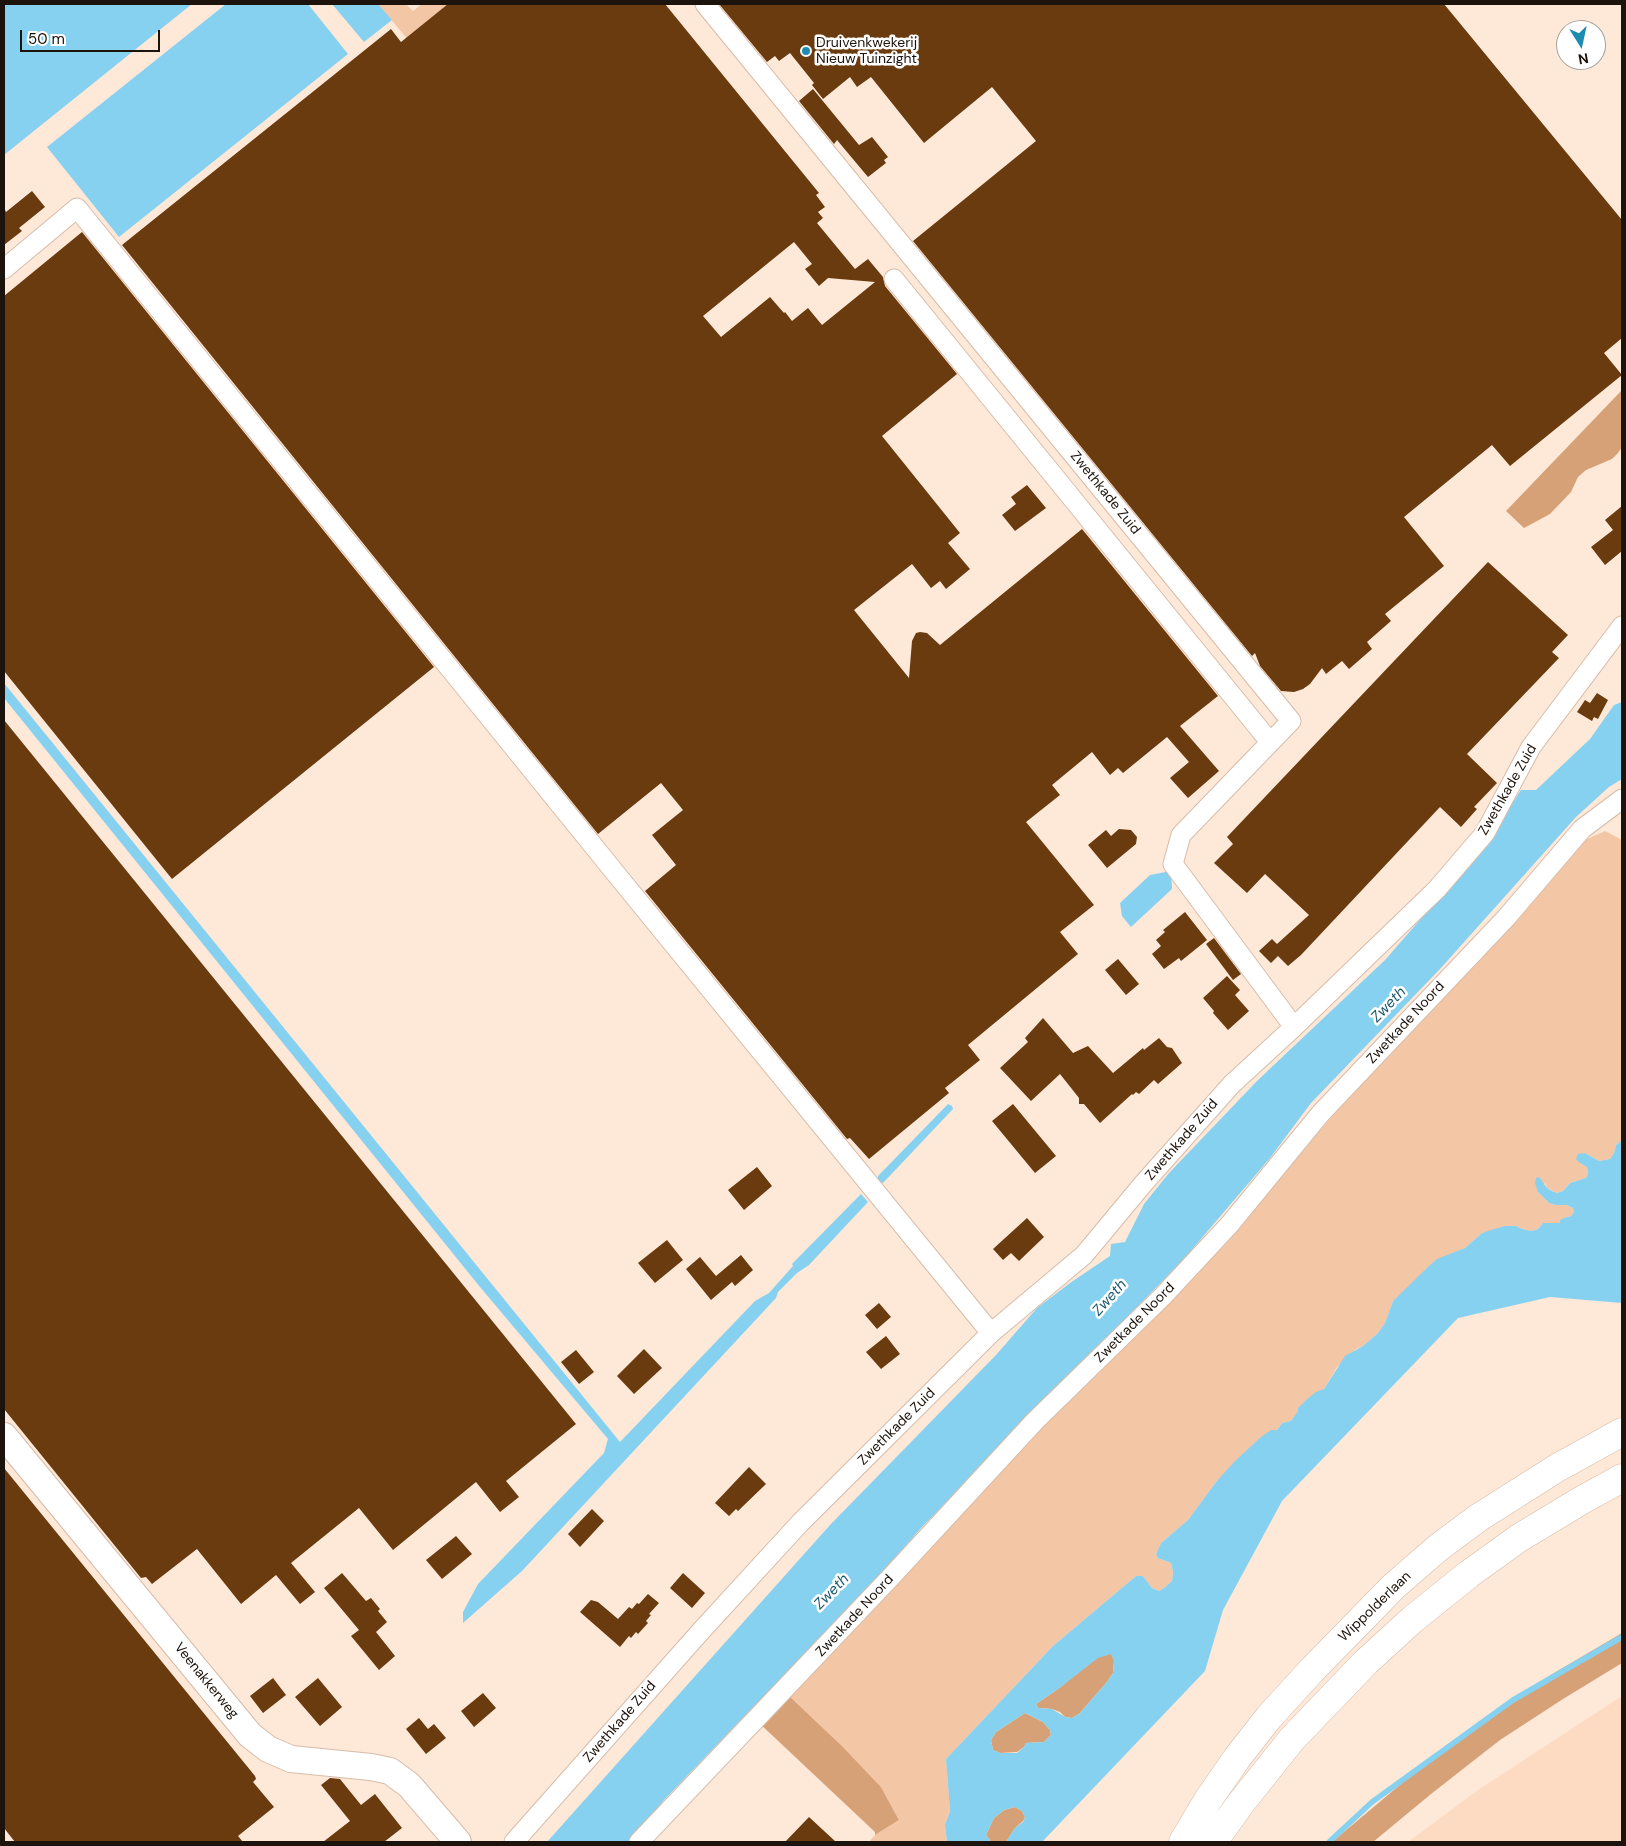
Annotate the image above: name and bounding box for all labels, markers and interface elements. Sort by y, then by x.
scale bar [22,20,162,52]
north arrow [1556,20,1606,70]
text: 50 m [28,29,65,49]
place label: Druivenkwekerij Nieuw Tuinzight [816,35,917,68]
marker: Druivenkwekerij Nieuw Tuinzight [800,45,812,57]
text: N [1577,49,1590,69]
street label: Zwethkade Zuid [1066,448,1144,538]
street label: Zwethkade Zuid [1475,742,1541,838]
street label: Zwetkade Noord [1364,978,1448,1068]
water label: Zweth [1368,984,1410,1026]
street label: Zwethkade Zuid [1142,1096,1222,1184]
water label: Zweth [1089,1276,1131,1320]
street label: Zwetkade Noord [1092,1280,1178,1366]
street label: Zwethkade Zuid [855,1385,939,1469]
street label: Wippolderlaan [1335,1568,1415,1646]
water label: Zweth [811,1571,853,1613]
street label: Zwetkade Noord [813,1571,897,1661]
street label: Veenakkerweg [170,1640,242,1722]
street label: Zwethkade Zuid [580,1678,660,1766]

